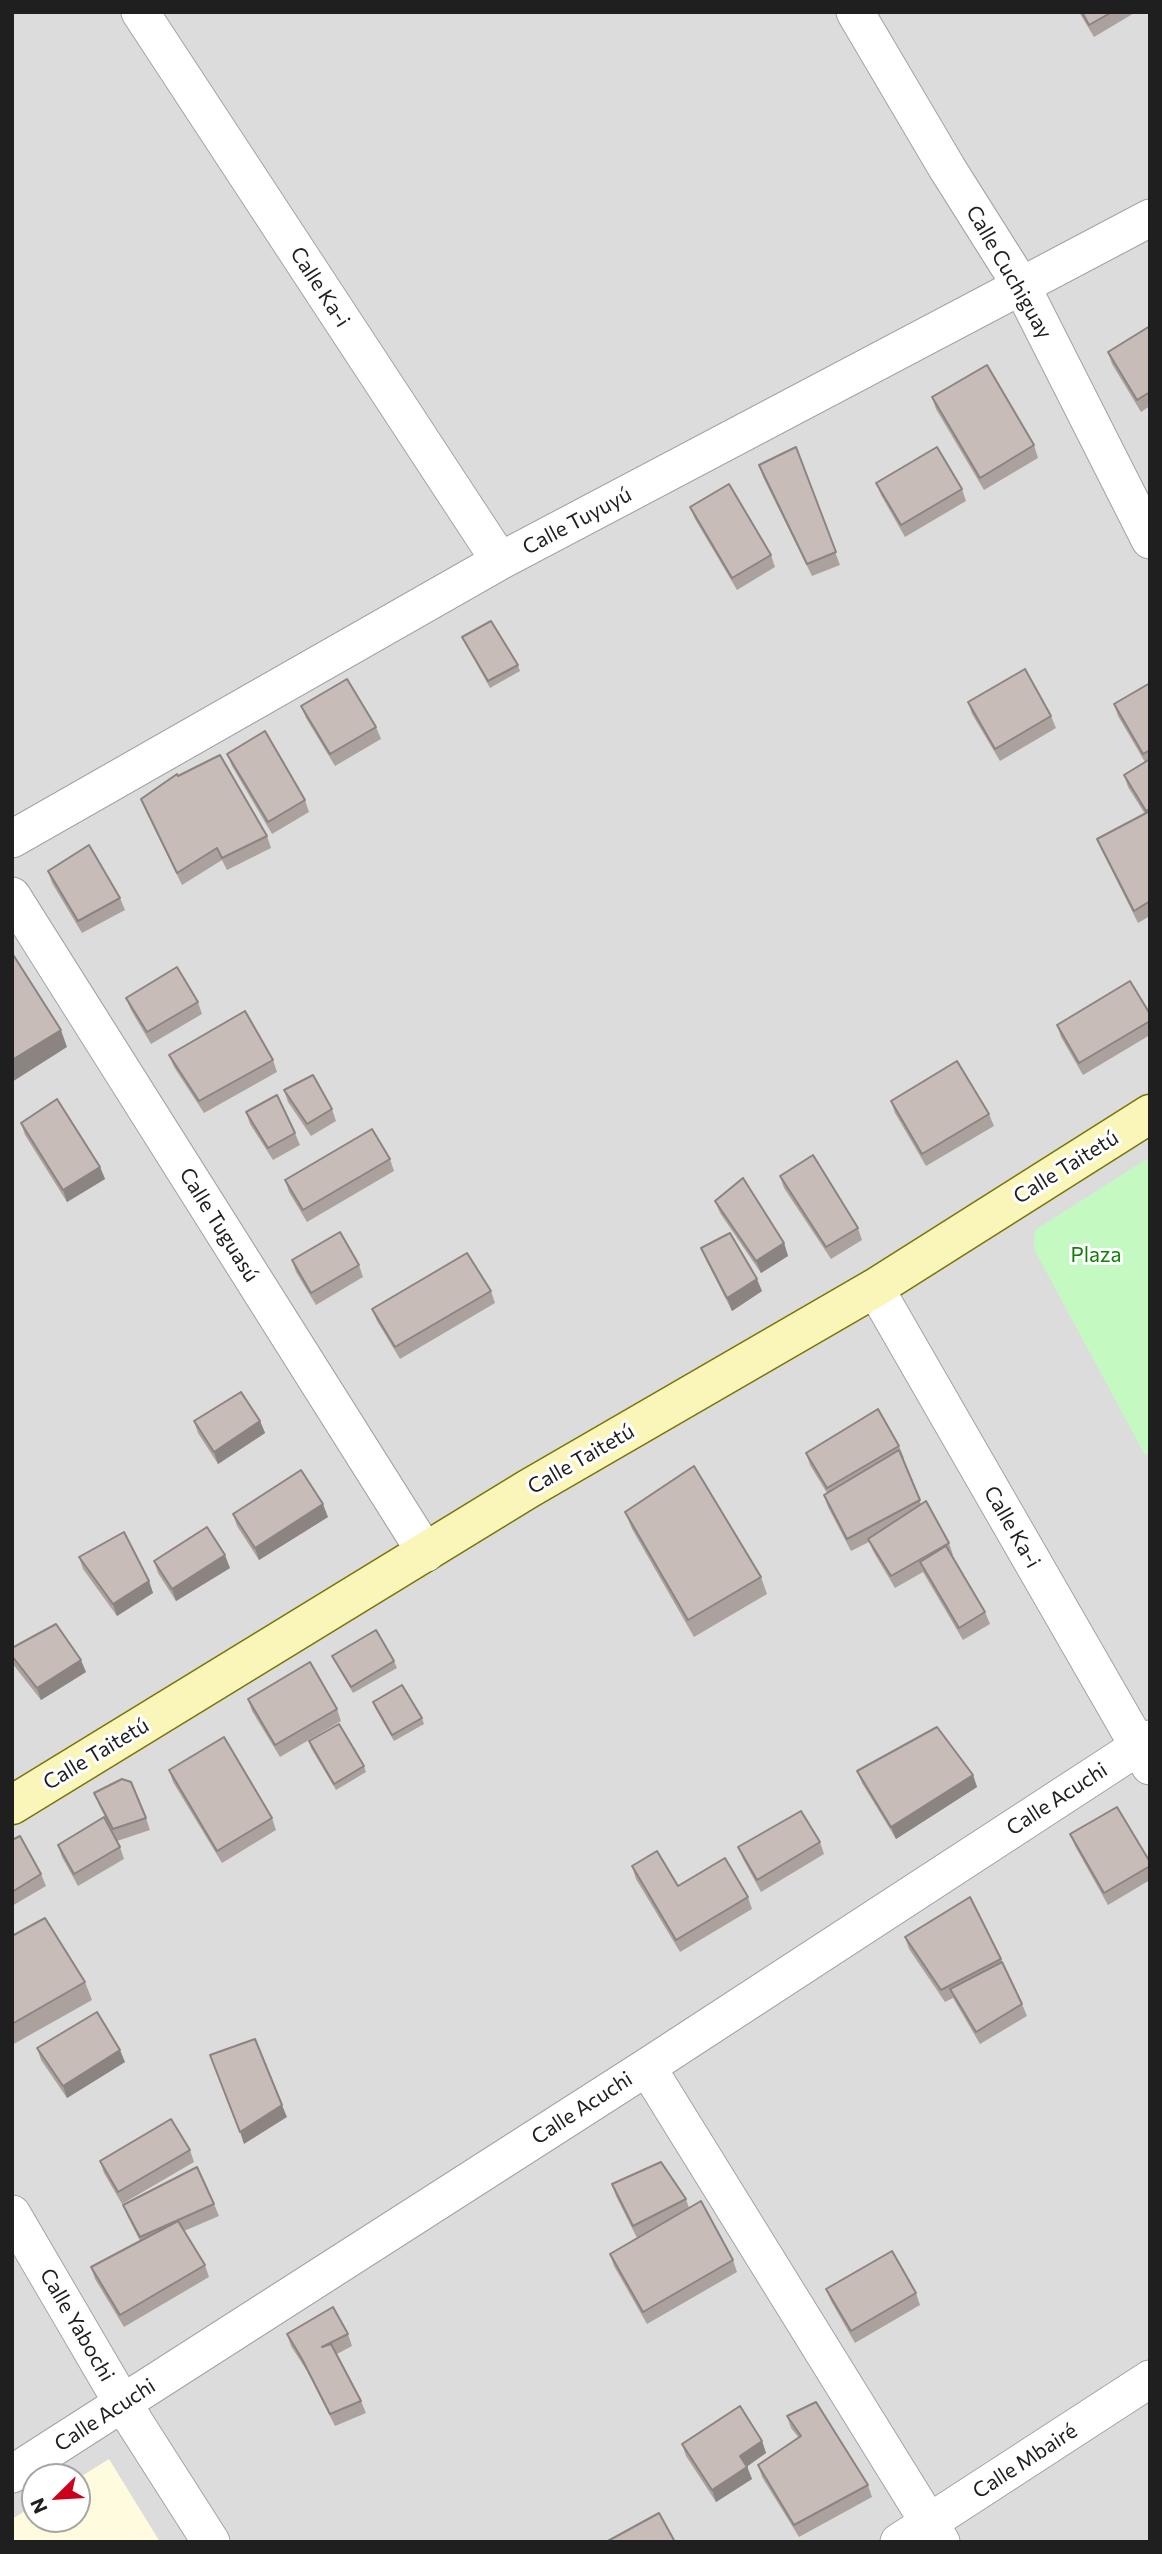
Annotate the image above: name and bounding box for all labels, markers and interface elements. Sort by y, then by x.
street label: Calle Cuchiguay [961,201,1057,343]
street label: Calle Ka-i [285,242,355,332]
street label: Calle Tuyuyú [518,482,636,560]
street label: Calle Taitetú [1009,1125,1123,1209]
street label: Calle Tuguasú [174,1163,264,1287]
park label: Plaza [1071,1242,1121,1268]
street label: Calle Taitetú [523,1418,639,1500]
street label: Calle Ka-i [978,1482,1046,1572]
street label: Calle Taitetú [39,1713,153,1795]
street label: Calle Acuchi [1002,1757,1112,1841]
street label: Calle Acuchi [527,2066,637,2150]
street label: Calle Yabochi [34,2264,120,2386]
street label: Calle Acuchi [50,2373,160,2457]
street label: Calle Mbairé [968,2418,1082,2504]
north arrow [21,2463,91,2533]
text: N [25,2495,52,2517]

